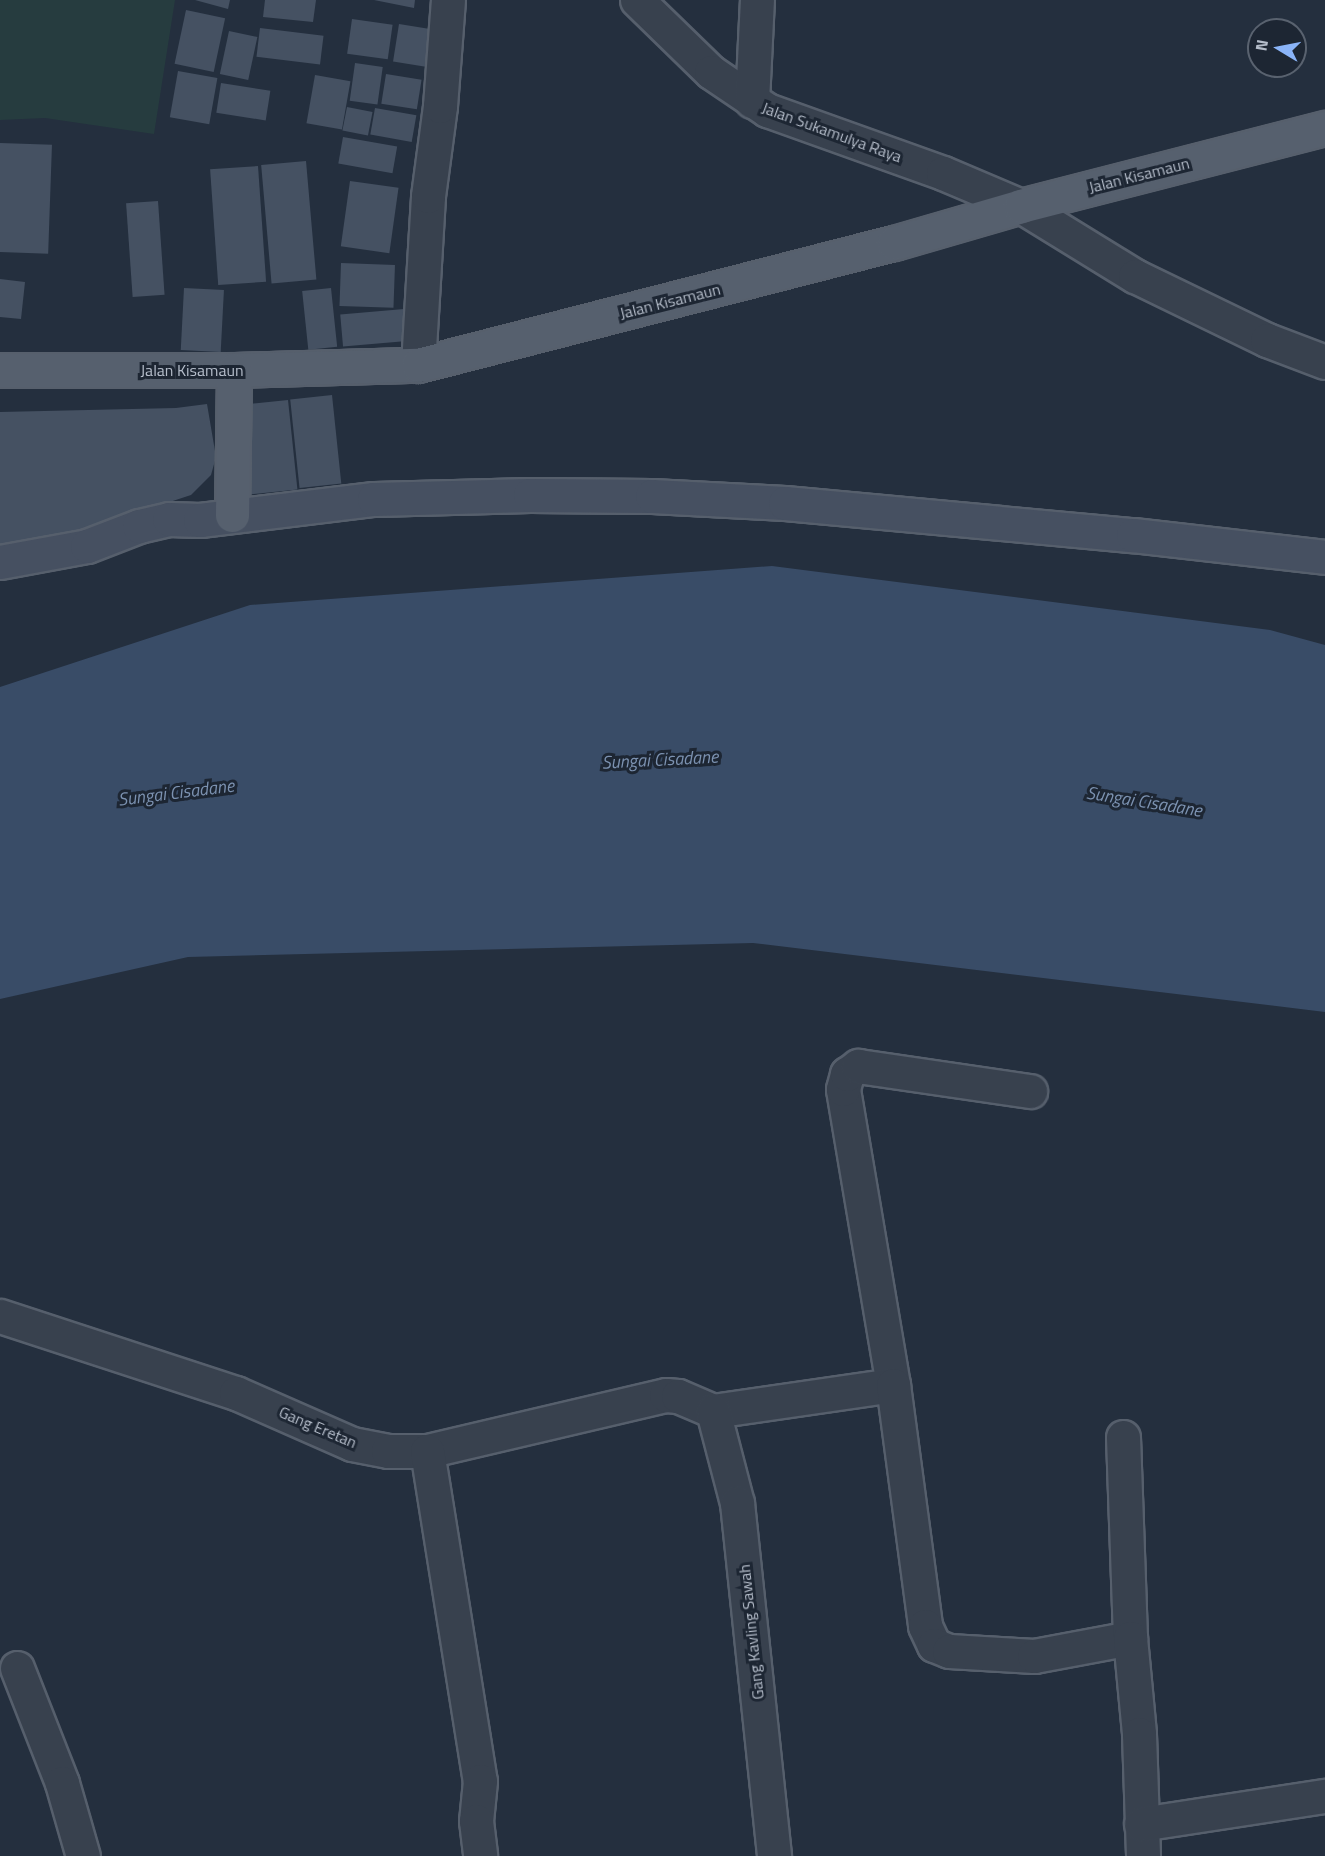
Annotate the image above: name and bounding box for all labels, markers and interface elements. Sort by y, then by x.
north arrow [1247,18,1307,78]
text: N [1248,38,1274,53]
street label: Jalan Sukamulya Raya [759,98,905,166]
street label: Jalan Kisamaun [1087,153,1191,197]
street label: Jalan Kisamaun [618,279,722,323]
street label: Jalan Kisamaun [140,360,244,380]
water label: Sungai Cisadane [601,746,719,774]
water label: Sungai Cisadane [117,775,235,811]
water label: Sungai Cisadane [1085,782,1203,822]
street label: Gang Eretan [276,1402,360,1452]
street label: Gang Kavling Sawah [734,1563,768,1701]

